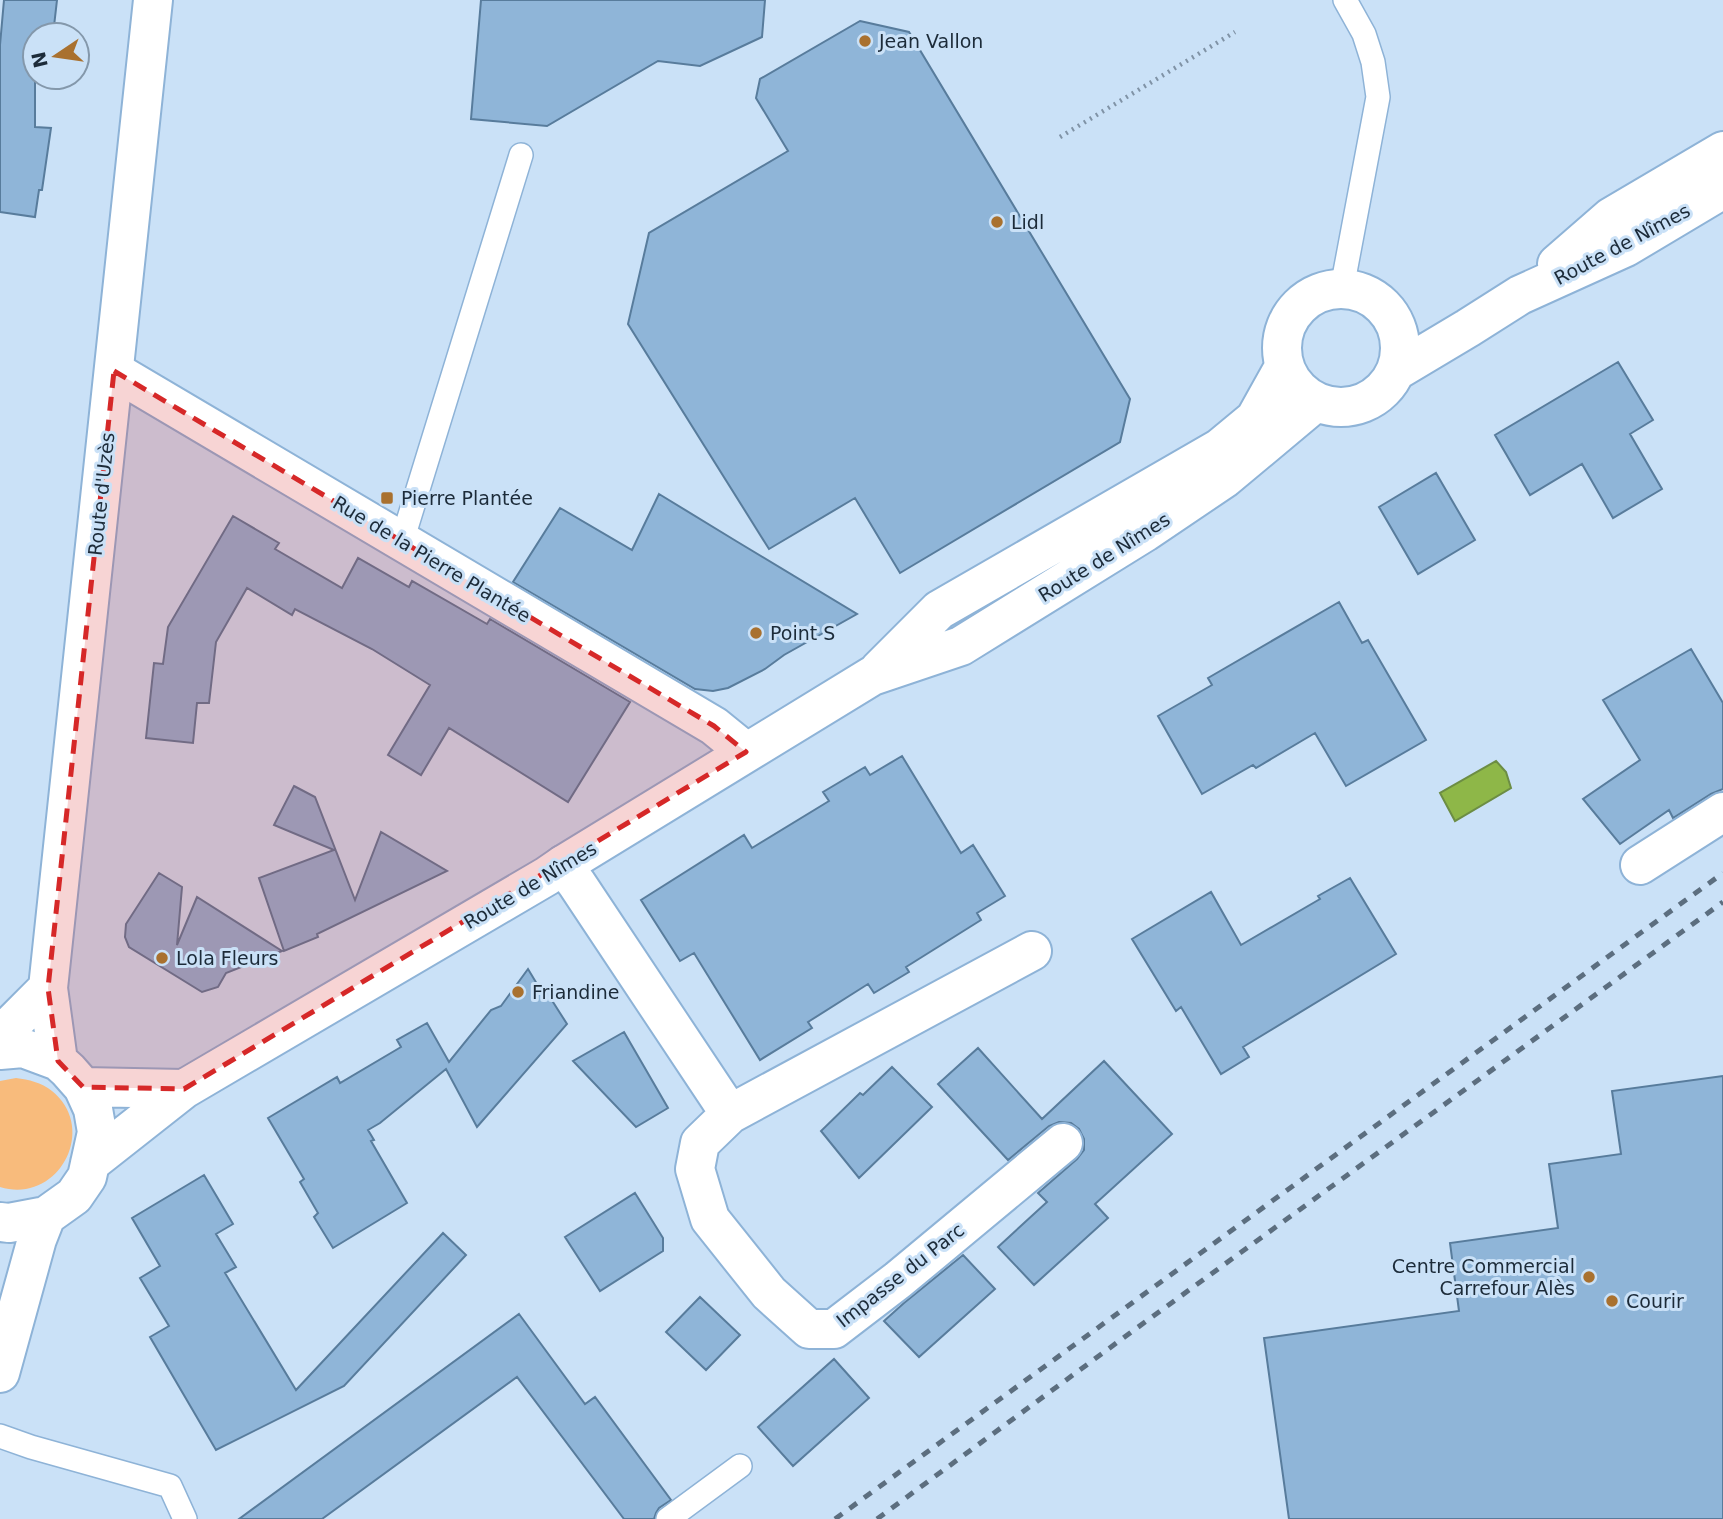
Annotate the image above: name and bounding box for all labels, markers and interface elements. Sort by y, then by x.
north arrow [21,21,91,91]
place label: Jean Vallon [878,30,983,52]
marker: Jean Vallon [857,33,873,49]
text: N [27,50,52,70]
street label: Route de Nîmes [1550,199,1694,289]
place label: Lidl [1011,211,1044,233]
marker: Lidl [989,214,1005,230]
street label: Route d'Uzès [84,431,118,557]
place label: Pierre Plantée [401,487,533,509]
marker: Pierre Plantée [379,490,395,506]
street label: Rue de la Pierre Plantée [329,491,535,627]
street label: Route de Nîmes [1034,508,1174,606]
place label: Point S [770,622,835,644]
marker: Point S [748,625,764,641]
street label: Route de Nîmes [460,837,600,933]
place label: Lola Fleurs [176,947,279,969]
marker: Lola Fleurs [154,950,170,966]
place label: Friandine [532,981,619,1003]
marker: Friandine [510,984,526,1000]
street label: Impasse du Parc [832,1218,968,1332]
place label: Centre Commercial Carrefour Alès [1392,1255,1575,1299]
marker: Centre Commercial Carrefour Alès [1581,1269,1597,1285]
place label: Courir [1626,1290,1684,1312]
marker: Courir [1604,1293,1620,1309]

